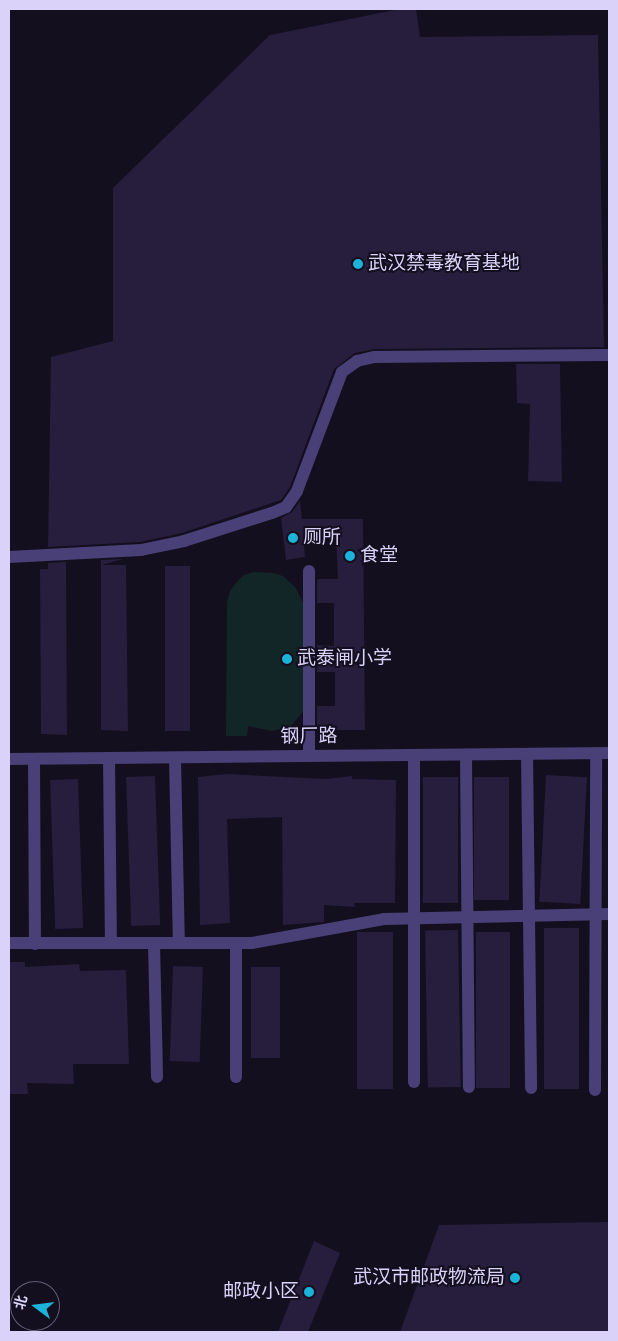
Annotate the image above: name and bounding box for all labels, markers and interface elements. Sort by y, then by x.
place label: 武汉禁毒教育基地 [368,253,520,275]
marker: 武汉禁毒教育基地 [352,258,364,270]
place label: 厕所 [303,527,341,549]
marker: 厕所 [287,532,299,544]
place label: 食堂 [360,545,398,567]
marker: 食堂 [344,550,356,562]
place label: 武泰闸小学 [297,648,392,670]
marker: 武泰闸小学 [281,653,293,665]
street label: 钢厂路 [280,725,338,749]
place label: 武汉市邮政物流局 [353,1267,505,1289]
marker: 武汉市邮政物流局 [509,1272,521,1284]
north arrow [10,1281,60,1331]
place label: 邮政小区 [223,1281,299,1303]
marker: 邮政小区 [303,1286,315,1298]
text: 北 [11,1293,31,1311]

